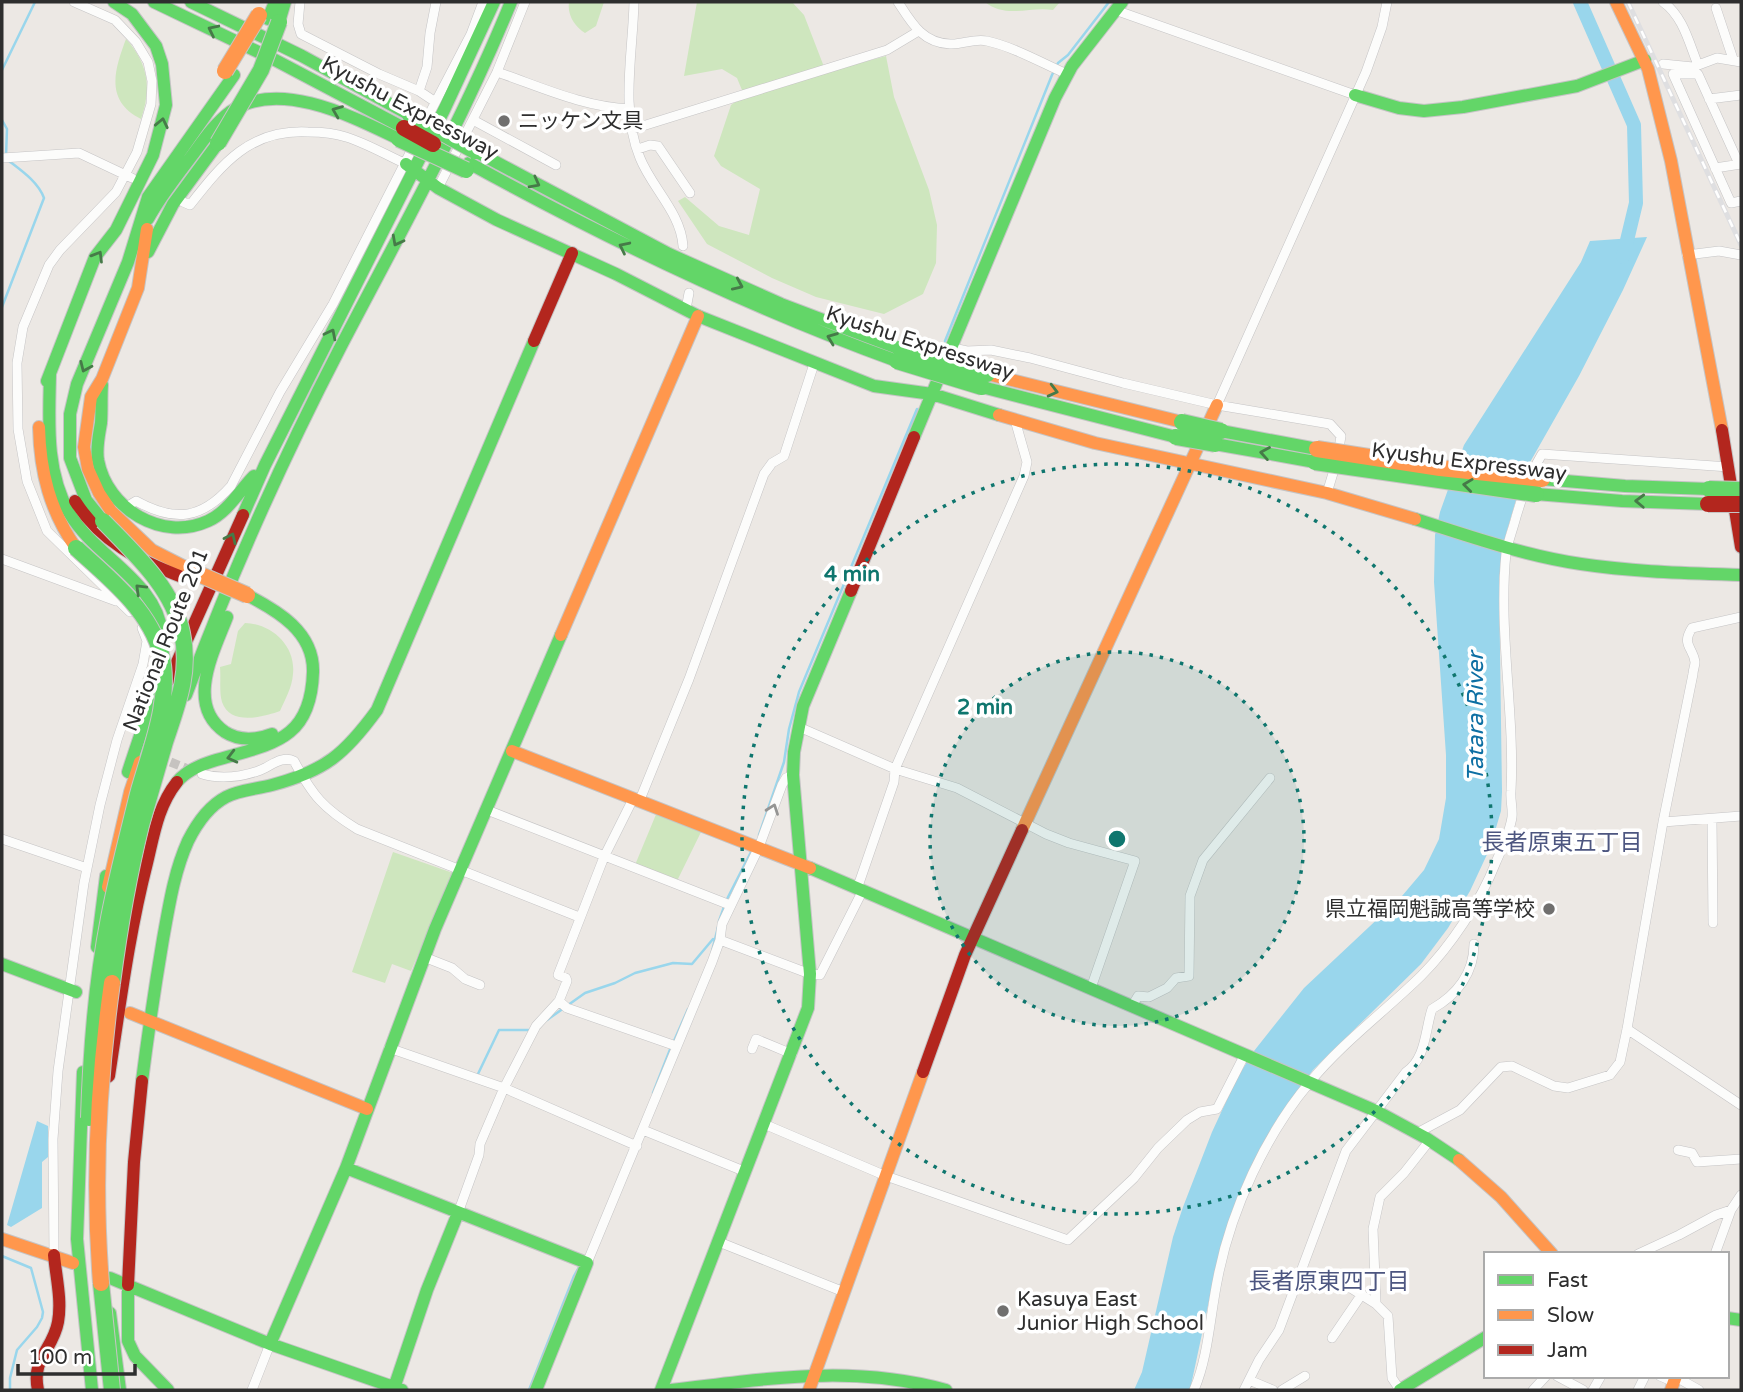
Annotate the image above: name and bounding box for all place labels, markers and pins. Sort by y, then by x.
place label: ニッケン文具 [518,109,643,134]
marker: ニッケン文具 [496,113,512,129]
centre of rings [1105,827,1129,851]
place label: 県立福岡魁誠高等学校 [1325,897,1535,922]
marker: 県立福岡魁誠高等学校 [1541,901,1557,917]
place label: Kasuya East Junior High School [1017,1287,1204,1336]
marker: Kasuya East Junior High School [995,1303,1011,1319]

